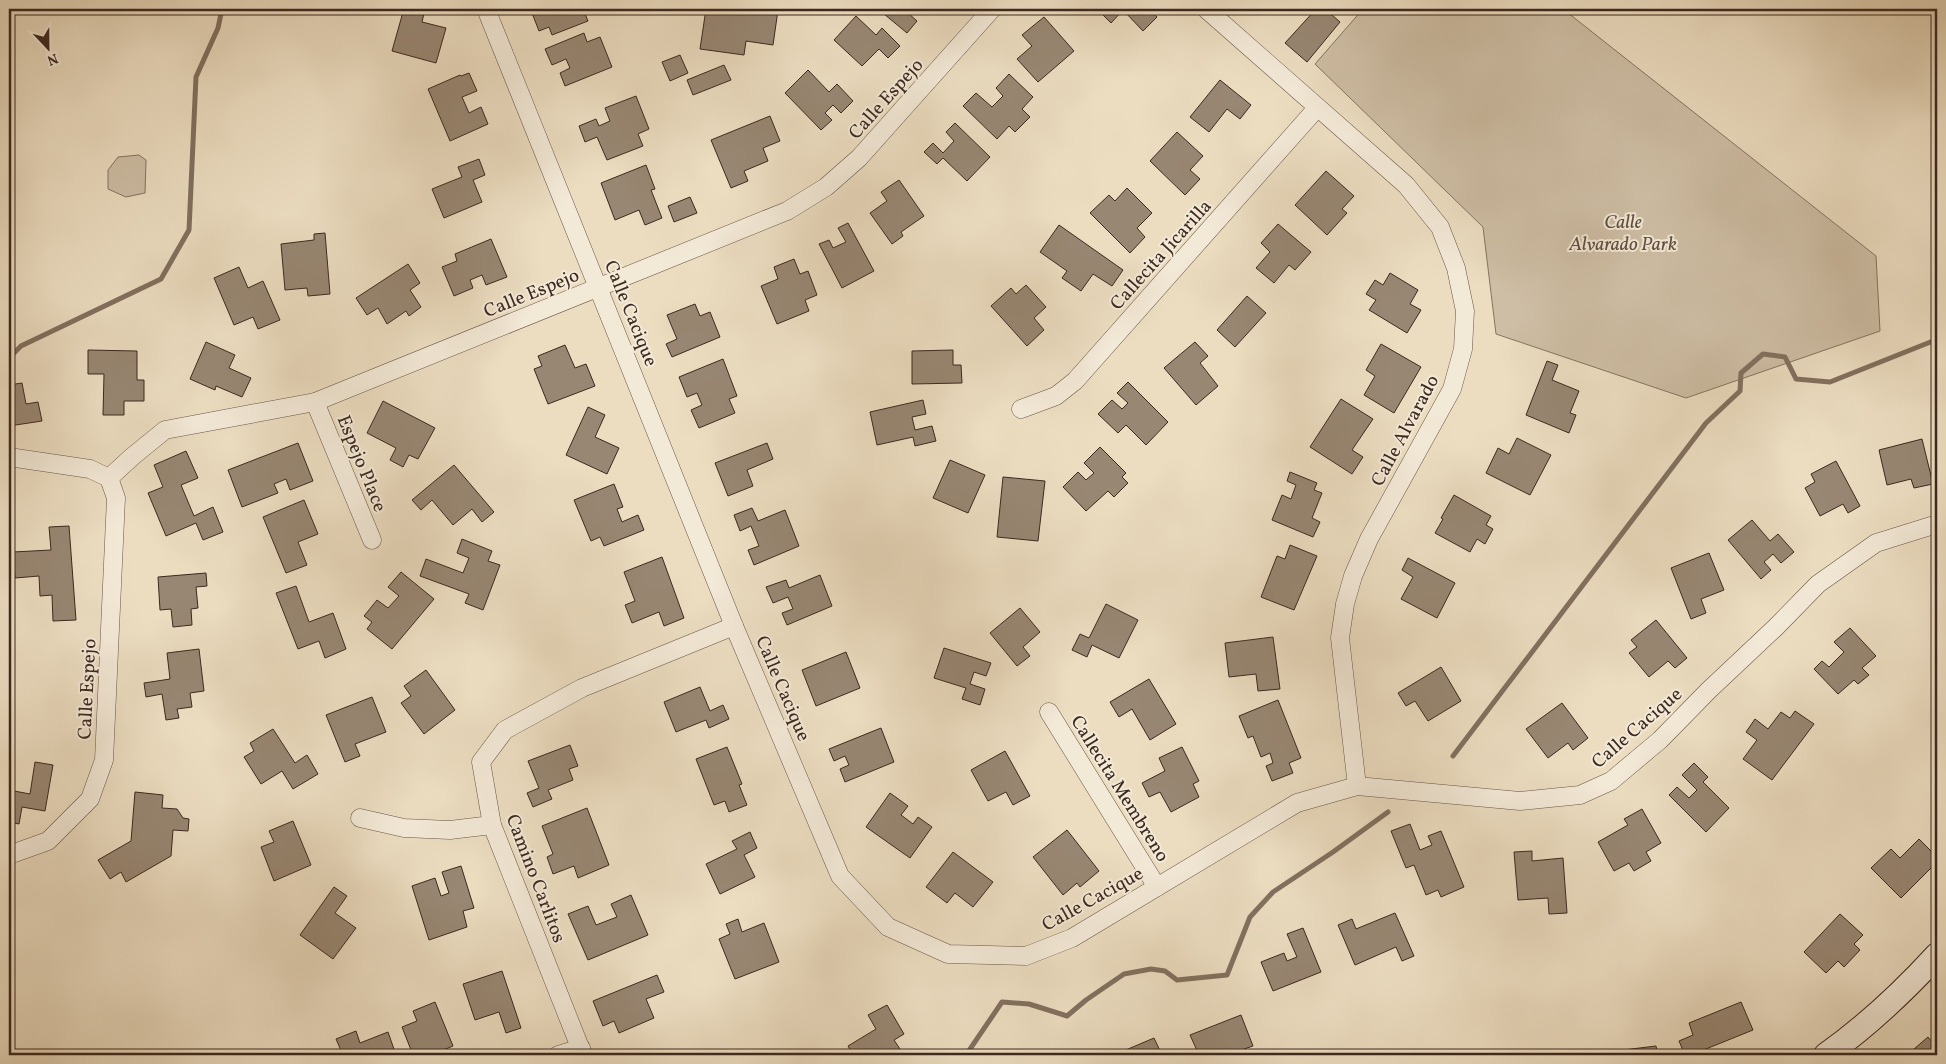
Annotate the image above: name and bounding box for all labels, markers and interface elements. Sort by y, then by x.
north arrow [22,22,72,72]
text: N [44,48,61,69]
street label: Calle Espejo [843,53,930,146]
street label: Callecita Jicarilla [1105,194,1218,316]
park label: Calle Alvarado Park [1568,210,1677,258]
street label: Calle Cacique [597,257,663,371]
street label: Calle Espejo [480,263,583,325]
street label: Calle Alvarado [1365,371,1446,491]
street label: Espejo Place [330,411,392,516]
street label: Calle Cacique [748,632,816,746]
street label: Calle Espejo [72,638,104,740]
street label: Calle Cacique [1586,682,1688,775]
street label: Callecita Membreno [1064,711,1175,867]
street label: Camino Carlitos [499,811,572,947]
street label: Calle Cacique [1038,861,1148,938]

